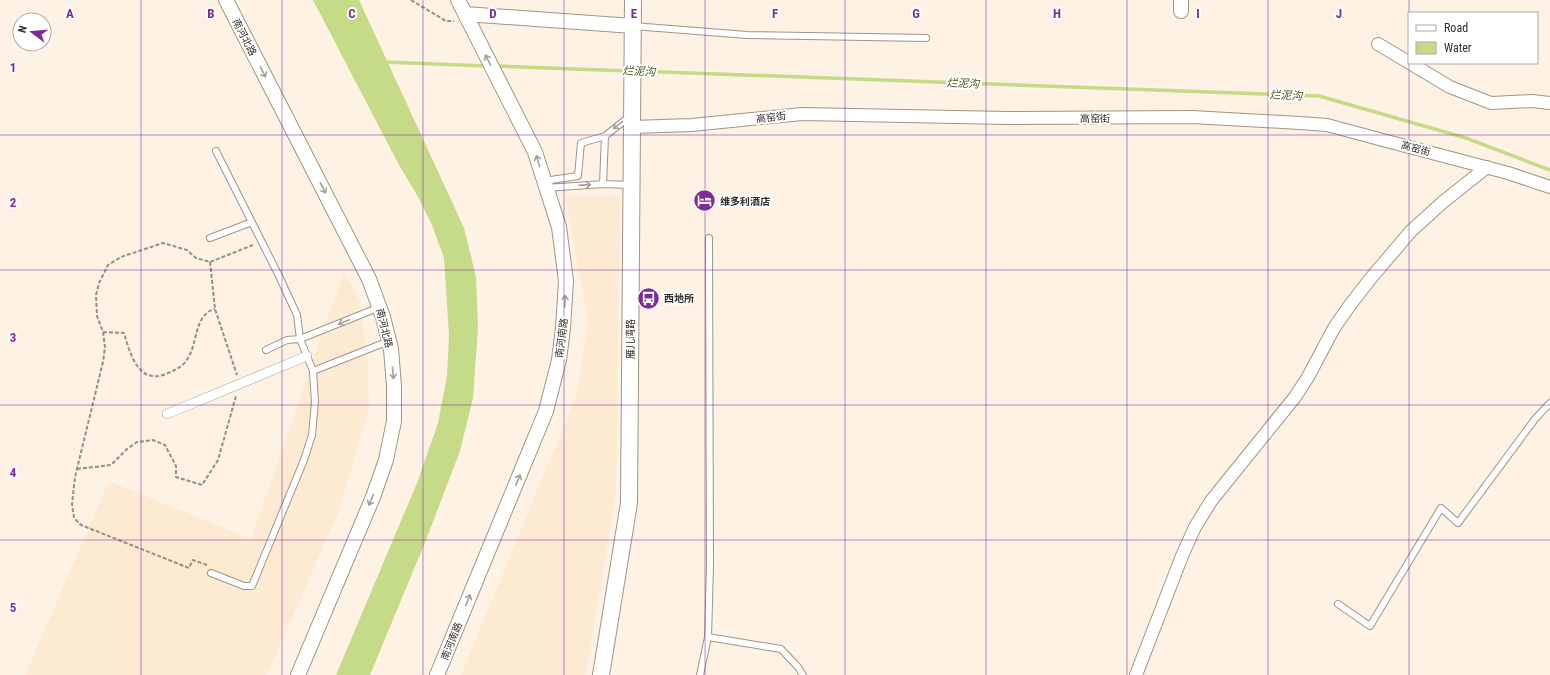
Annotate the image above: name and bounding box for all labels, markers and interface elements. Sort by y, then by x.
text: A [66,6,74,21]
text: B [207,6,215,21]
text: C [348,6,356,21]
text: D [489,6,497,21]
text: E [631,6,638,21]
text: F [772,6,778,21]
text: G [912,6,920,21]
text: H [1053,6,1061,21]
text: I [1196,6,1200,21]
text: J [1336,6,1342,21]
north arrow [12,12,52,52]
legend [1408,12,1538,64]
street label: 南河北路 [231,17,259,58]
text: Road [1444,21,1468,35]
text: N [16,24,30,34]
text: Water [1444,41,1472,55]
one-way arrow [484,54,491,66]
text: 1 [10,60,16,75]
water label: 烂泥沟 [622,64,657,79]
one-way arrow [260,66,268,78]
water label: 烂泥沟 [946,76,981,91]
water label: 烂泥沟 [1269,88,1304,103]
street label: 高窑街 [756,110,787,125]
street label: 高窑街 [1080,113,1110,124]
one-way arrow [613,121,624,130]
street label: 高窑街 [1400,139,1432,158]
one-way arrow [534,155,541,168]
one-way arrow [320,181,327,193]
one-way arrow [578,182,591,189]
hotel icon: 维多利酒店 [692,188,718,214]
text: 2 [10,195,17,210]
place label: 维多利酒店 [720,196,770,207]
bus stop icon: 西地所 [636,285,662,311]
place label: 西地所 [664,293,694,304]
one-way arrow [561,295,569,308]
street label: 南河北路 [374,307,395,349]
street label: 南河南路 [554,318,569,359]
one-way arrow [338,319,350,326]
street label: 雁儿湾路 [625,319,636,359]
text: 3 [10,330,16,345]
one-way arrow [389,366,397,379]
text: 4 [10,465,17,480]
one-way arrow [514,474,522,486]
one-way arrow [367,493,375,505]
one-way arrow [465,595,473,607]
text: 5 [10,600,17,615]
street label: 南河南路 [439,621,464,662]

